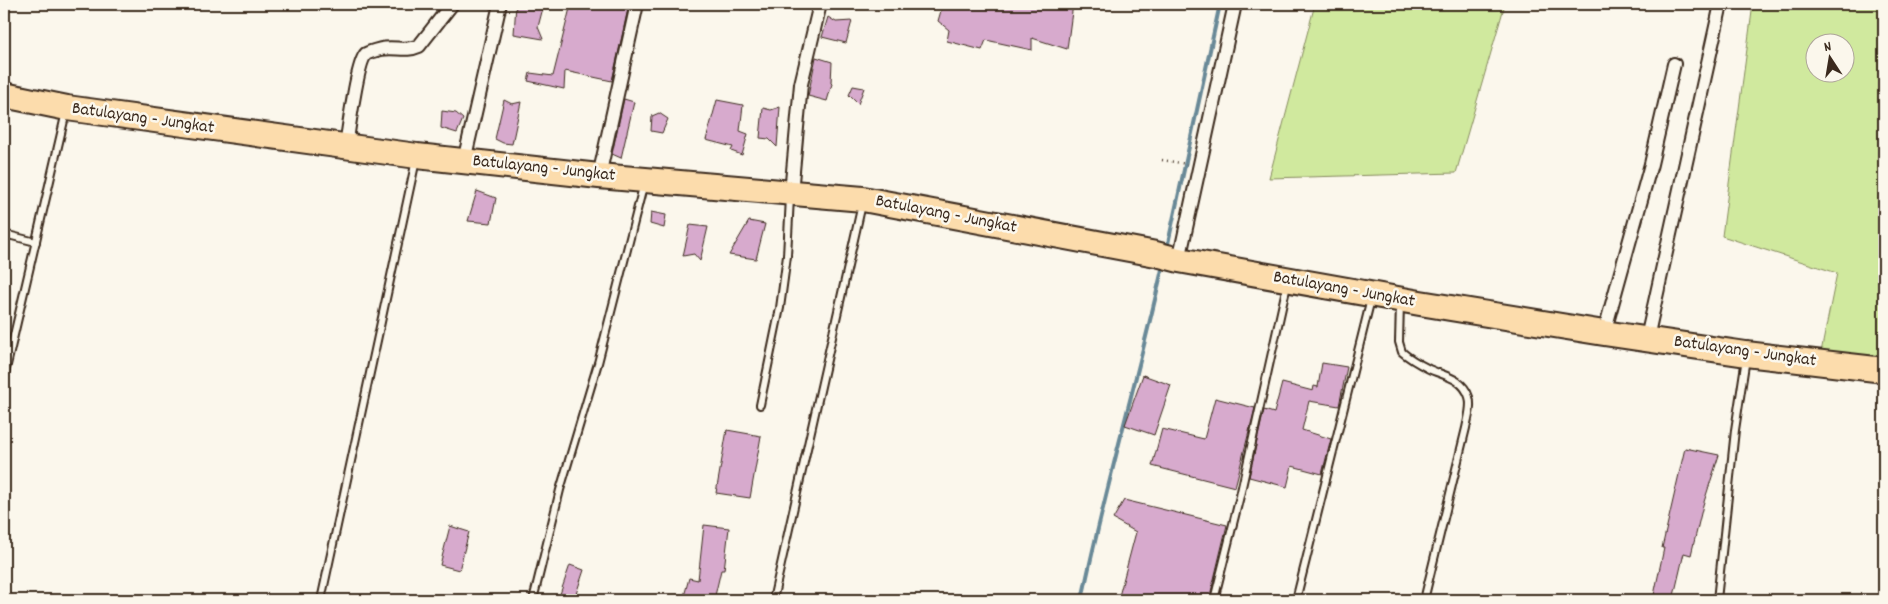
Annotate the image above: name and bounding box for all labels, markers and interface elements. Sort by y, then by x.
north arrow [1806,32,1856,82]
text: N [1822,37,1833,58]
street label: Batulayang - Jungkat [70,97,216,141]
street label: Batulayang - Jungkat [471,149,617,189]
street label: Batulayang - Jungkat [873,189,1019,241]
street label: Batulayang - Jungkat [1271,265,1417,315]
street label: Batulayang - Jungkat [1672,330,1818,374]

